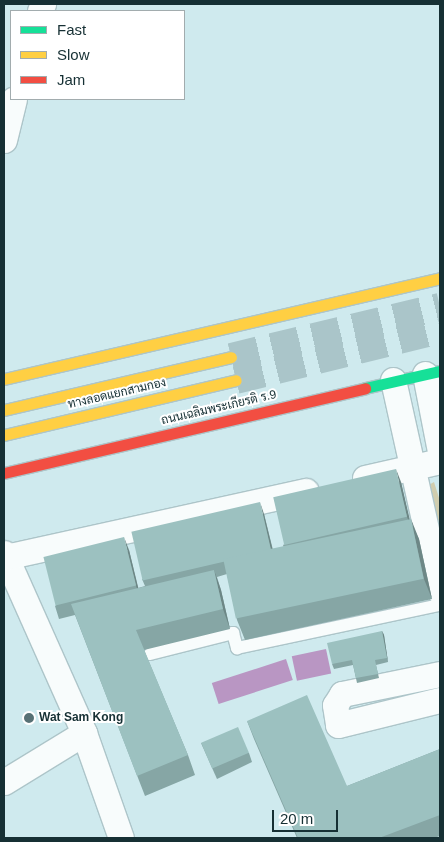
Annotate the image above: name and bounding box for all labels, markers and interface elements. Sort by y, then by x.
legend [10,10,185,100]
text: Fast [57,21,86,38]
text: Slow [57,46,90,63]
text: Jam [57,71,85,88]
street label: ทางลอดแยกสามกอง [66,376,168,412]
street label: ถนนเฉลิมพระเกียรติ ร.9 [160,388,278,428]
place label: Wat Sam Kong [39,711,123,725]
marker: Wat Sam Kong [23,712,35,724]
scale bar [274,800,340,832]
text: 20 m [280,810,313,827]

